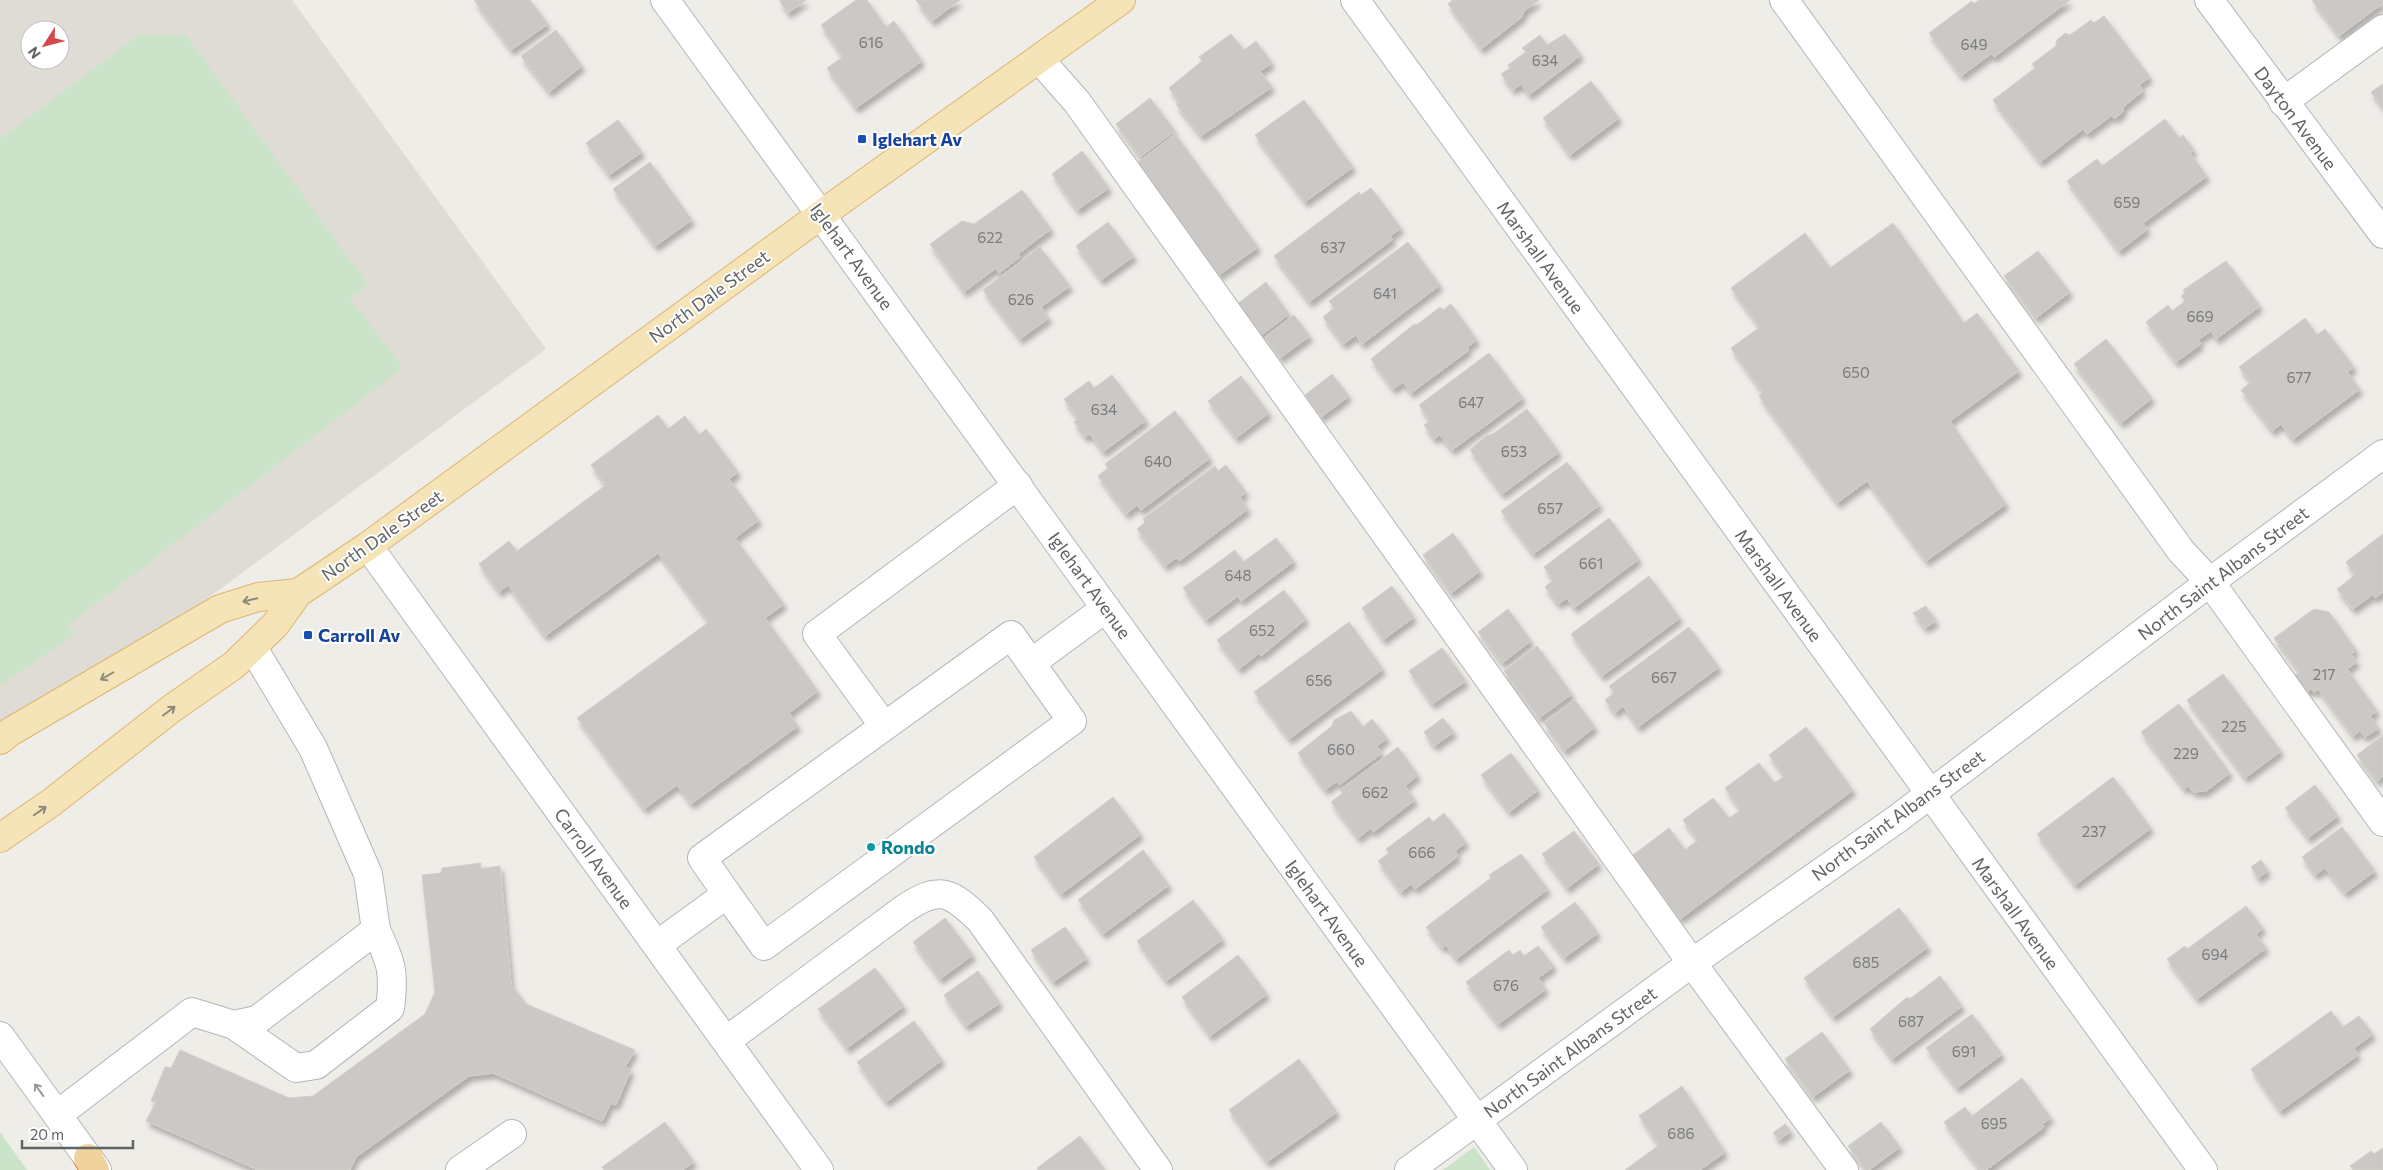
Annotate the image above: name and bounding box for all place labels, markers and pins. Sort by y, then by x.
place label: Iglehart Av [872,128,962,150]
marker: Iglehart Av [856,133,868,145]
place label: Carroll Av [318,624,400,646]
marker: Carroll Av [302,629,314,641]
place label: Rondo [881,836,935,858]
marker: Rondo [865,841,877,853]

